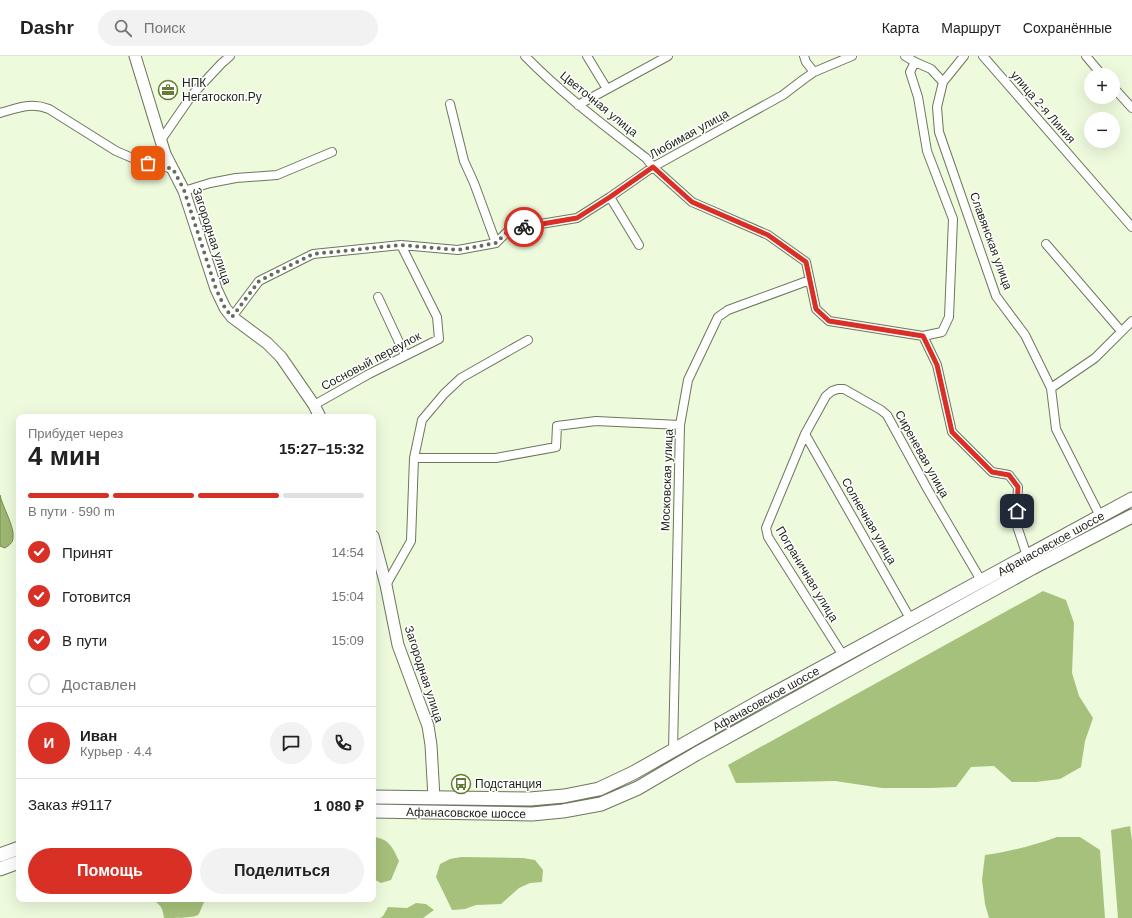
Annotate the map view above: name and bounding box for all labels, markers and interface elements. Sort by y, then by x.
search box [98,10,378,46]
text: Dashr [20,17,74,38]
icon: search [112,17,134,39]
text: Поиск [144,19,185,36]
text: Карта [882,20,919,36]
text: Маршрут [941,20,1001,36]
text: Сохранённые [1023,20,1112,36]
street label: Цветочная улица [557,68,641,140]
street label: улица 2-я Линия [1008,68,1078,146]
map controls [1084,68,1120,148]
button: + [1084,68,1120,104]
place label: НПК Негатоскоп.Ру [182,76,262,104]
office icon: НПК Негатоскоп.Ру [157,79,179,101]
street label: Любимая улица [647,106,731,162]
button: − [1084,112,1120,148]
pin [131,146,165,180]
icon: bag [137,152,159,174]
street label: Загородная улица [190,186,234,286]
street label: Славянская улица [967,190,1015,292]
courier [504,207,544,247]
icon: bike [513,216,535,238]
street label: Сосновый переулок [319,328,424,393]
street label: Сиреневая улица [892,408,952,500]
text: Прибудет через [28,426,123,441]
street label: Московская улица [658,428,676,531]
text: 15:27–15:32 [279,440,364,457]
text: 4 мин [28,441,101,471]
street label: Солнечная улица [839,475,900,567]
pin [1000,494,1034,528]
icon: home [1006,500,1028,522]
text: В пути · 590 m [28,504,115,519]
street label: Афанасовское шоссе [995,509,1107,579]
street label: Пограничная улица [773,524,841,624]
icon: check [28,541,50,563]
text: Принят [62,544,113,561]
text: 14:54 [331,545,364,560]
icon: check [28,585,50,607]
text: Готовится [62,588,131,605]
text: 15:04 [331,589,364,604]
street label: Загородная улица [402,624,446,724]
icon: check [28,629,50,651]
text: В пути [62,632,107,649]
text: 15:09 [331,633,364,648]
street label: Афанасовское шоссе [710,664,822,734]
text: Доставлен [62,676,136,693]
button: chat [270,722,312,764]
button: phone [322,722,364,764]
text: Иван [80,727,117,744]
text: И [44,734,54,751]
text: Курьер · 4.4 [80,744,152,759]
bus stop icon: Подстанция [450,773,472,795]
place label: Подстанция [475,777,542,791]
text: Заказ #9117 [28,796,112,813]
text: 1 080 ₽ [314,797,364,814]
street label: Афанасовское шоссе [406,805,526,821]
button: Помощь [28,848,192,894]
button: Поделиться [200,848,364,894]

